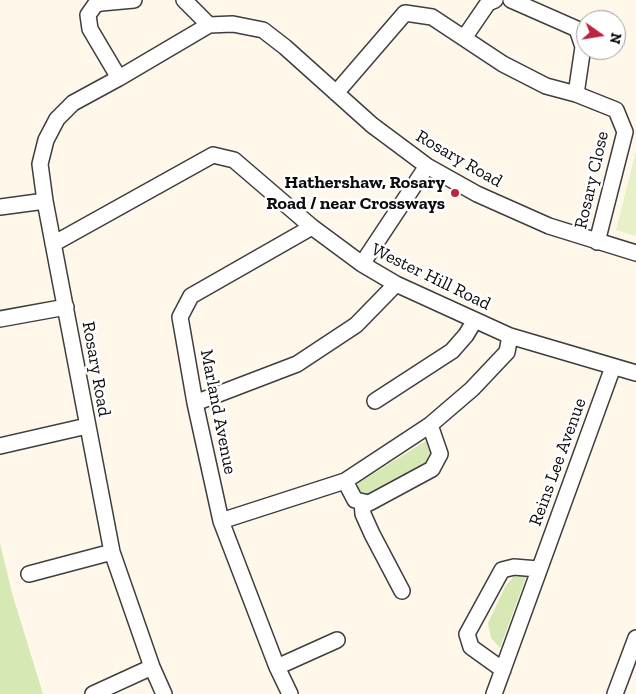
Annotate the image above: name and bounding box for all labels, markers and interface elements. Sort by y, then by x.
north arrow [576,10,626,60]
text: N [606,31,625,45]
street label: Rosary Road [412,126,506,192]
street label: Rosary Close [570,129,614,231]
place label: Hathershaw, Rosary Road / near Crossways [266,172,445,214]
marker: Hathershaw, Rosary Road / near Crossways [449,187,461,199]
street label: Wester Hill Road [368,239,494,315]
street label: Rosary Road [77,320,115,418]
street label: Marland Avenue [195,348,241,476]
street label: Reins Lee Avenue [525,395,591,529]

